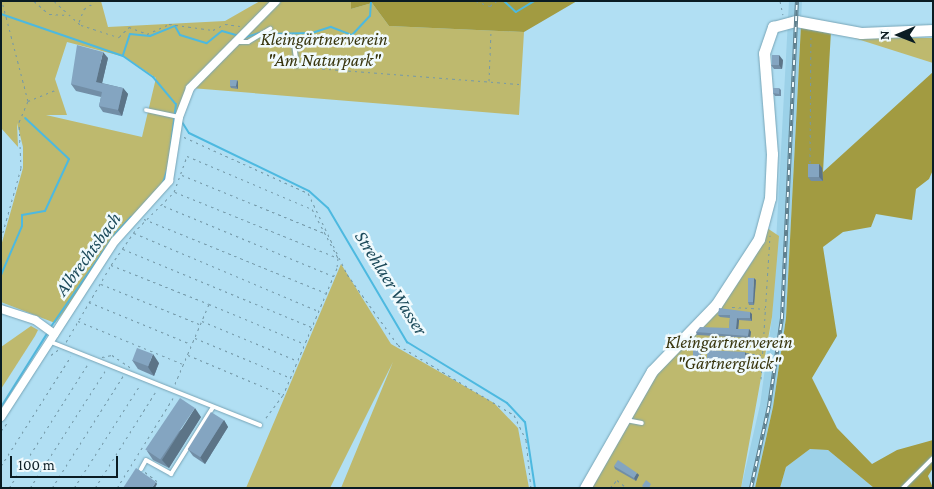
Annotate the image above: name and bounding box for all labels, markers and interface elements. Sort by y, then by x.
north arrow [874,10,924,60]
park label: Kleingärtnerverein "Am Naturpark" [260,29,388,72]
text: N [876,30,892,40]
water label: Albrechtsbach [50,208,126,300]
water label: Strehlaer Wasser [350,226,432,340]
park label: Kleingärtnerverein "Gärtnerglück" [665,332,793,374]
scale bar [12,446,120,478]
text: 100 m [18,457,55,473]

